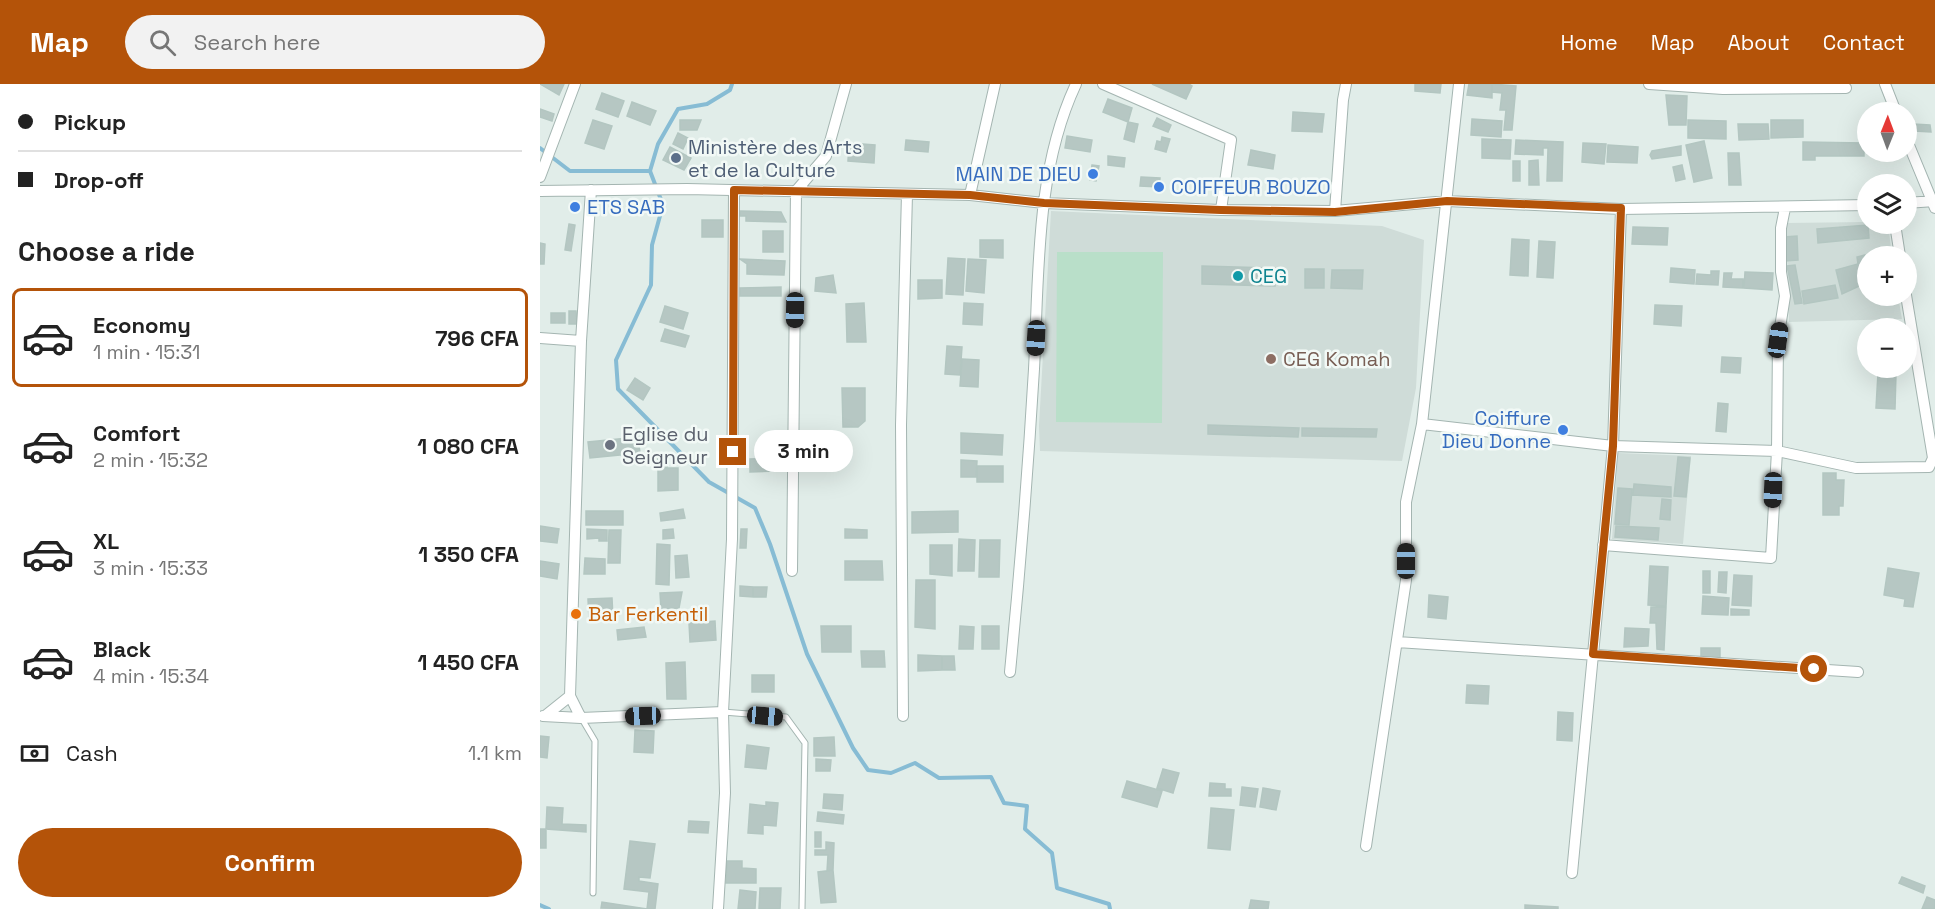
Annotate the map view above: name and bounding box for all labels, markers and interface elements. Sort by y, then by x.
search box [125,15,545,69]
text: Map [30,24,89,60]
icon: search [146,26,179,59]
text: Search here [194,28,321,56]
text: Home [1560,29,1618,56]
text: Map [1651,29,1695,56]
text: About [1728,29,1790,56]
text: Contact [1823,29,1905,56]
north arrow [1857,102,1917,162]
map controls [1857,102,1917,378]
text: Pickup [54,108,126,136]
place label: Ministère des Arts et de la Culture [688,134,863,183]
marker: Ministère des Arts et de la Culture [669,151,683,165]
place label: MAIN DE DIEU [955,161,1081,187]
text: Drop-off [54,166,144,194]
marker: MAIN DE DIEU [1086,167,1100,181]
place label: COIFFEUR BOUZO [1171,174,1331,200]
button: layers [1857,174,1917,234]
marker: COIFFEUR BOUZO [1152,180,1166,194]
place label: ETS SAB [587,194,665,220]
marker: ETS SAB [568,200,582,214]
text: Choose a ride [18,234,195,269]
button: + [1857,246,1917,306]
place label: CEG [1250,263,1287,289]
marker: CEG [1231,269,1245,283]
car [786,292,804,328]
icon: car [21,311,75,365]
text: Economy [93,311,191,339]
button: − [1857,318,1917,378]
car [1026,320,1046,356]
car [1767,321,1789,359]
text: 796 CFA [435,324,519,352]
text: 1 min · 15:31 [93,339,200,365]
place label: CEG Komah [1283,346,1391,372]
marker: CEG Komah [1264,352,1278,366]
place label: Coiffure Dieu Donne [1442,405,1551,454]
icon: car [21,419,75,473]
text: Comfort [93,419,181,447]
place label: Eglise du Seigneur [622,421,709,470]
marker: Coiffure Dieu Donne [1556,423,1570,437]
callout: 3 min [754,431,853,473]
text: 1 080 CFA [417,432,519,460]
marker: Eglise du Seigneur [603,438,617,452]
route end [719,438,746,465]
text: 3 min [778,438,829,464]
text: 2 min · 15:32 [93,447,208,473]
car [1763,472,1783,508]
icon: car [21,527,75,581]
text: XL [93,527,119,555]
text: 1 350 CFA [418,540,519,568]
car [1397,543,1415,579]
text: 3 min · 15:33 [93,555,208,581]
place label: Bar Ferkentil [588,601,709,627]
marker: Bar Ferkentil [569,607,583,621]
icon: car [21,635,75,689]
text: Black [93,635,151,663]
text: 1 450 CFA [418,648,519,676]
route start [1800,655,1827,682]
text: 4 min · 15:34 [93,663,209,689]
car [746,705,784,727]
car [625,706,661,726]
icon: cash [18,737,51,770]
text: Cash [66,739,118,767]
text: 1.1 km [468,740,522,766]
button: Confirm [18,828,522,897]

